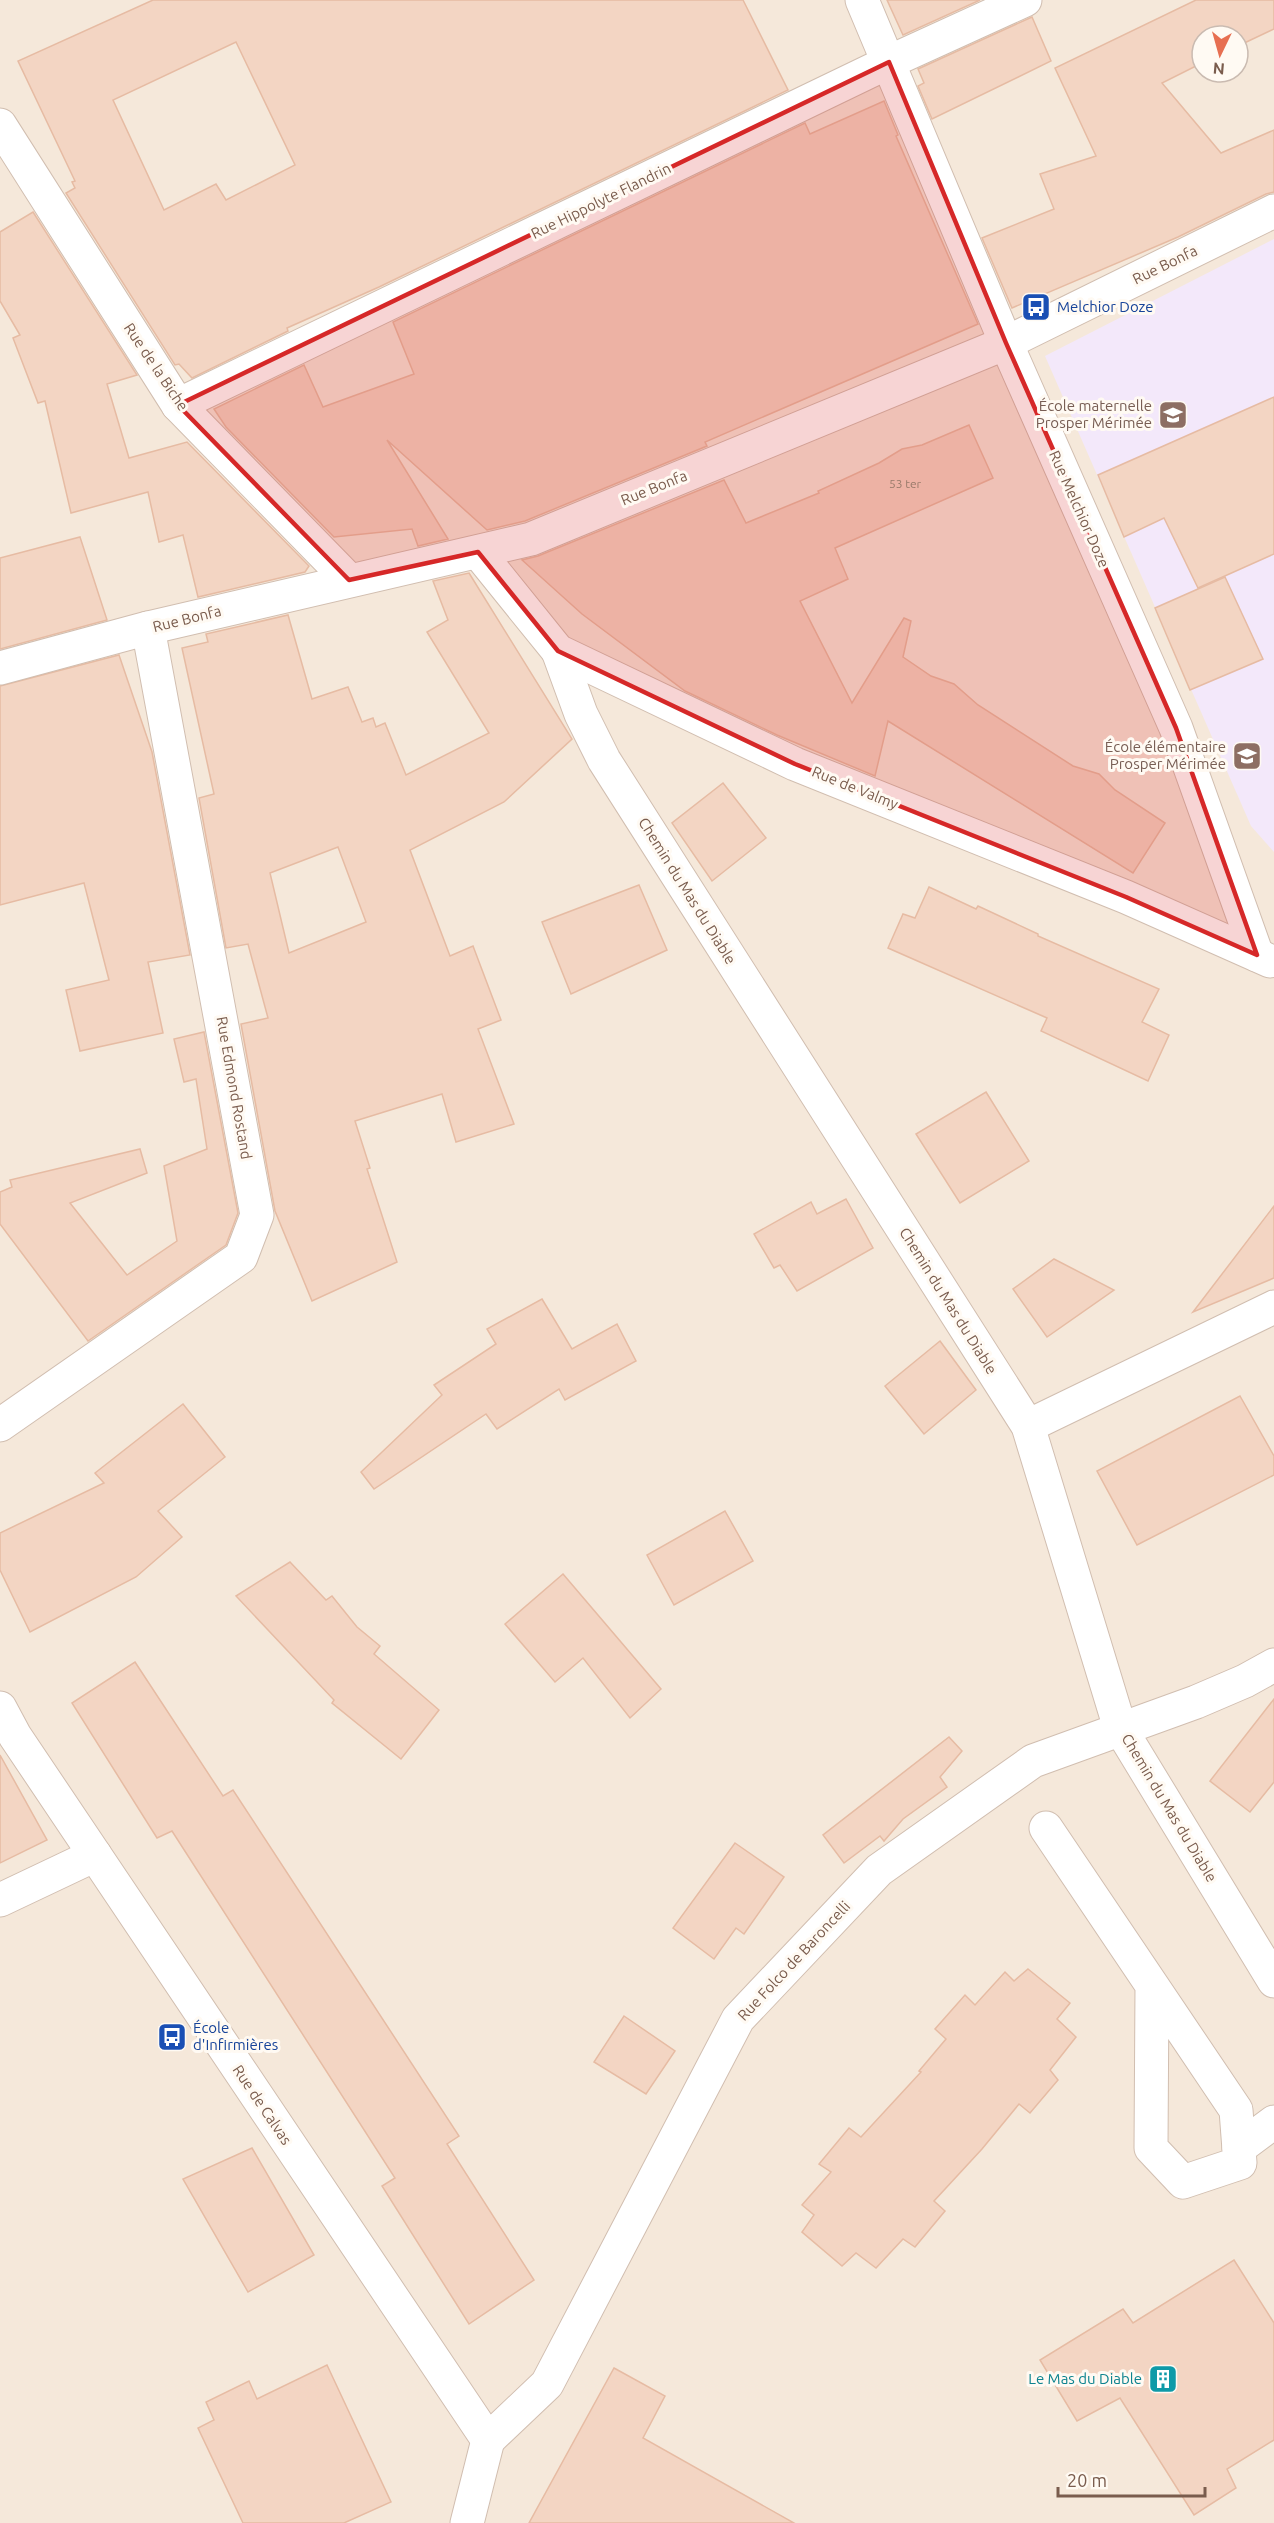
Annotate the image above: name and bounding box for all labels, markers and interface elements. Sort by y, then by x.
north arrow [1190,24,1250,84]
text: N [1212,59,1225,78]
street label: Rue Hippolyte Flandrin [528,159,674,242]
street label: Rue Bonfa [1130,242,1200,288]
bus stop icon: Melchior Doze [1020,291,1052,323]
place label: Melchior Doze [1057,298,1154,315]
street label: Rue de la Biche [121,320,192,414]
place label: École maternelle Prosper Mérimée [1036,397,1152,431]
school or university icon: École maternelle Prosper Mérimée [1157,399,1189,431]
street label: Rue Melchior Doze [1046,448,1113,570]
street label: Rue Bonfa [618,467,689,509]
house number: 53 ter [889,477,922,490]
street label: Rue Bonfa [151,602,223,635]
place label: École élémentaire Prosper Mérimée [1105,738,1226,772]
school or university icon: École élémentaire Prosper Mérimée [1231,740,1263,772]
street label: Rue de Valmy [810,763,901,813]
street label: Chemin du Mas du Diable [635,814,740,967]
street label: Rue Edmond Rostand [214,1015,255,1161]
street label: Chemin du Mas du Diable [896,1224,1001,1377]
street label: Chemin du Mas du Diable [1118,1731,1220,1885]
street label: Rue Folco de Baroncelli [734,1898,853,2024]
place label: École d'Infirmières [193,2019,278,2053]
bus stop icon: École d'Infirmières [156,2021,188,2053]
street label: Rue de Calvas [230,2062,295,2148]
building icon: Le Mas du Diable [1147,2363,1179,2395]
place label: Le Mas du Diable [1028,2370,1142,2387]
scale bar [1058,2460,1205,2498]
text: 20 m [1067,2470,1107,2490]

